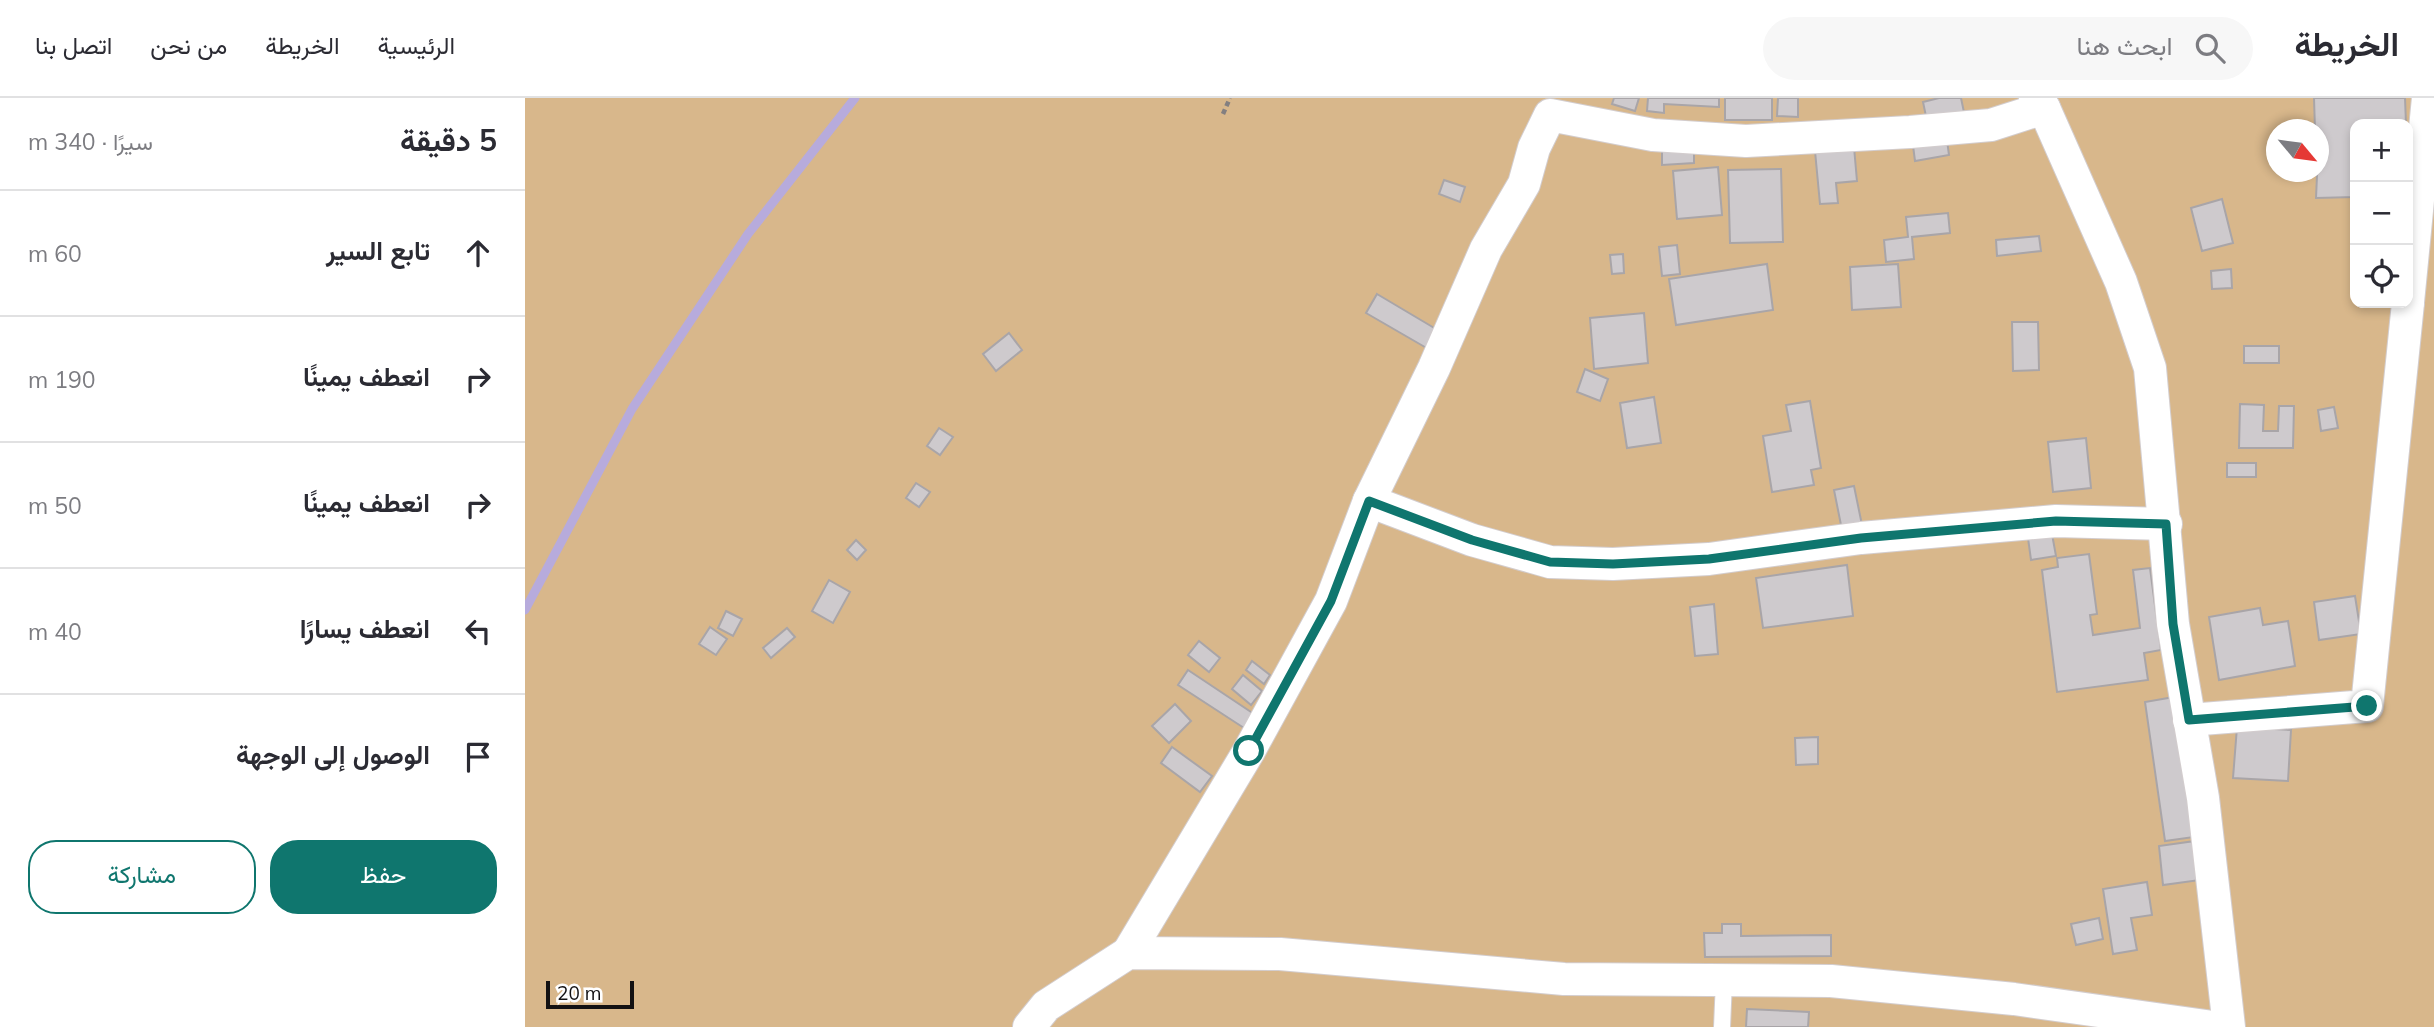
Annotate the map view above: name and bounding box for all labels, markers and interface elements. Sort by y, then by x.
search box [1763,17,2253,80]
text: الخريطة [2295,23,2399,64]
text: ابحث هنا [2077,29,2173,62]
icon: search [2191,29,2229,67]
text: اتصل بنا [35,30,112,60]
text: من نحن [150,30,227,60]
text: الخريطة [265,30,339,60]
text: الرئيسية [377,30,455,60]
north arrow [2266,119,2329,182]
map controls [2350,119,2413,308]
button: + [2350,119,2413,182]
text: 5 دقيقة [400,121,497,159]
text: سيرًا · 340 m [28,127,153,156]
button: − [2350,182,2413,245]
text: تابع السير [326,234,430,267]
icon: ahead [459,234,497,272]
text: 60 m [28,239,82,268]
button: locate [2350,245,2413,308]
text: انعطف يمينًا [303,360,430,393]
icon: right [459,360,497,398]
text: 190 m [28,365,96,394]
text: انعطف يمينًا [303,486,430,519]
icon: right [459,486,497,524]
text: 50 m [28,491,82,520]
text: انعطف يسارًا [300,612,430,645]
icon: left [459,612,497,650]
text: 40 m [28,617,82,646]
route end [2351,690,2382,721]
route start [1233,735,1264,766]
text: الوصول إلى الوجهة [236,738,430,771]
icon: arrive [459,738,497,776]
button: مشاركة [28,840,256,914]
button: حفظ [270,840,497,914]
scale bar [546,978,633,1010]
text: 20 m [557,981,601,1005]

